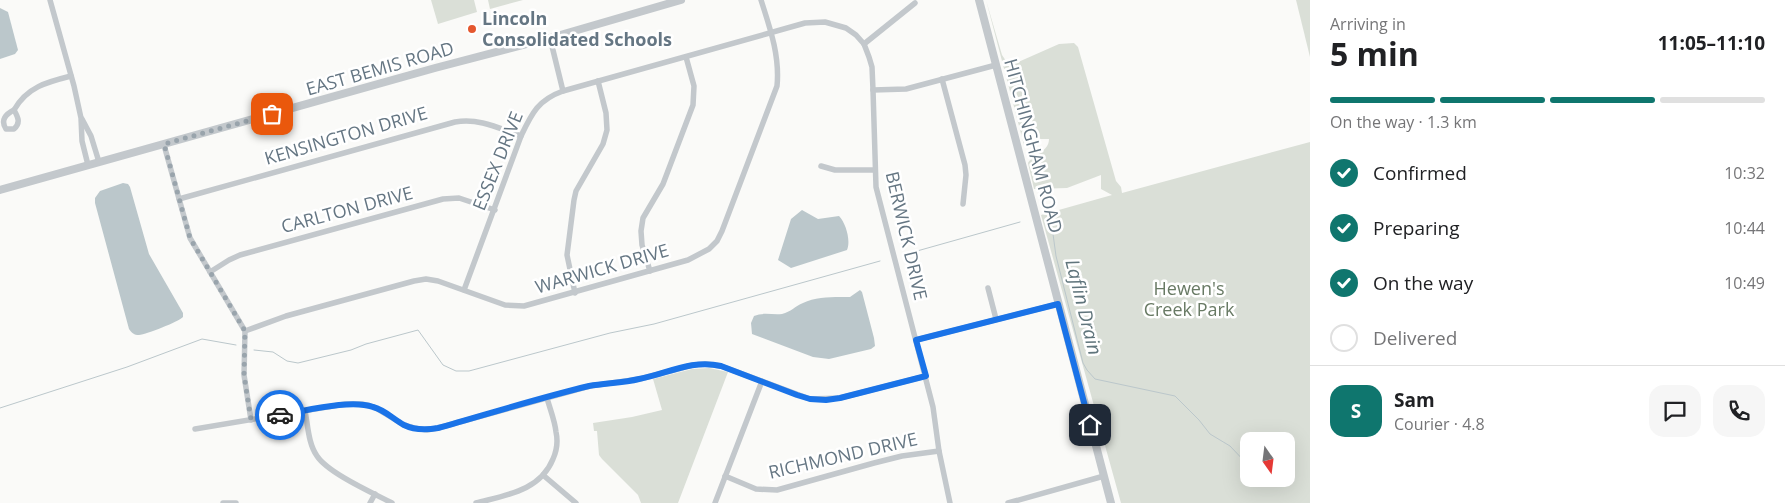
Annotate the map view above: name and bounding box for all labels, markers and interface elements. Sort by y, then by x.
place label: Lincoln Consolidated Schools [482,6,672,51]
text: Arriving in [1330,13,1406,35]
marker: Lincoln Consolidated Schools [466,23,478,35]
text: 11:05–11:10 [1658,30,1765,56]
text: 5 min [1330,32,1419,75]
street label: EAST BEMIS ROAD [303,35,456,101]
street label: HITCHINGHAM ROAD [999,56,1069,236]
pin [251,93,293,135]
icon: bag [258,100,286,128]
street label: KENSINGTON DRIVE [262,100,430,170]
street label: ESSEX DRIVE [466,108,528,214]
text: On the way · 1.3 km [1330,111,1477,133]
icon: check [1330,159,1358,187]
text: Confirmed [1373,160,1467,186]
text: 10:32 [1724,162,1765,184]
street label: BERWICK DRIVE [881,169,933,302]
street label: CARLTON DRIVE [278,180,415,238]
icon: check [1330,214,1358,242]
text: Preparing [1373,215,1460,241]
text: 10:44 [1724,217,1765,239]
street label: WARWICK DRIVE [532,238,671,299]
water label: Laflin Drain [1060,256,1108,358]
icon: check [1330,269,1358,297]
text: On the way [1373,270,1473,296]
text: 10:49 [1724,272,1765,294]
park label: Hewen's Creek Park [1144,276,1235,321]
text: Delivered [1373,325,1457,351]
button: chat [1649,385,1701,437]
button: phone [1713,385,1765,437]
text: Sam [1394,387,1435,413]
courier [255,390,305,440]
text: S [1351,398,1361,424]
icon: car [266,401,294,429]
pin [1069,404,1111,446]
icon: home [1076,411,1104,439]
text: Courier · 4.8 [1394,413,1485,435]
street label: RICHMOND DRIVE [766,426,920,484]
north arrow [1240,432,1295,488]
map controls [1240,432,1295,487]

